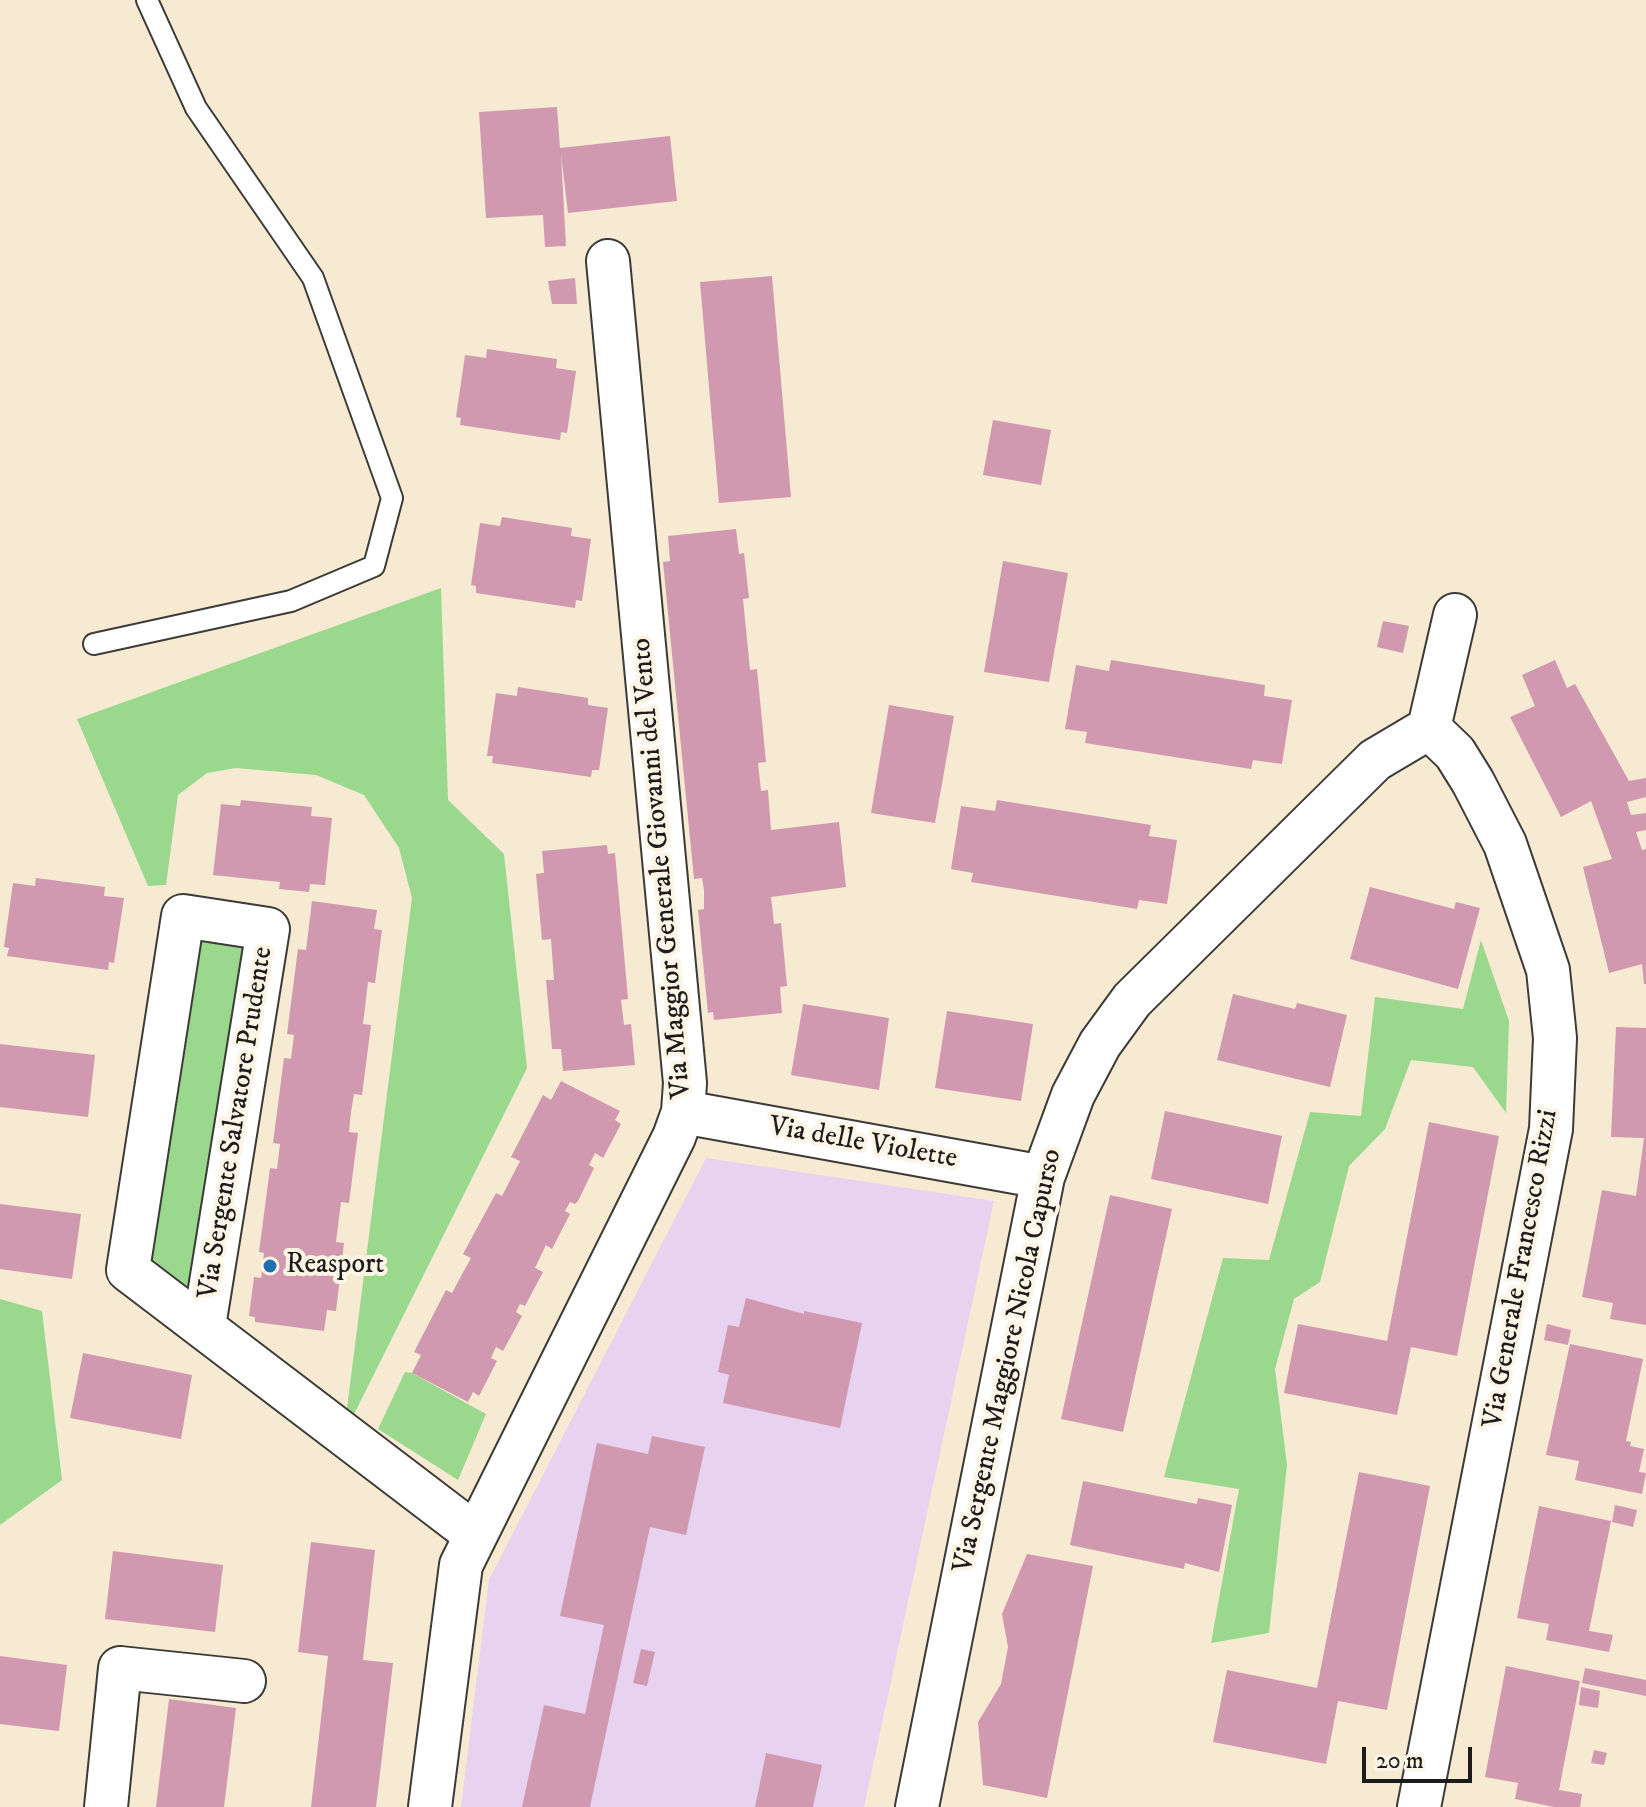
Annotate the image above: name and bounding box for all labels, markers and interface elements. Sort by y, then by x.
street label: Via Maggior Generale Giovanni del Vento [626,636,700,1100]
street label: Via Sergente Salvatore Prudente [193,945,281,1301]
street label: Via Generale Francesco Rizzi [1477,1107,1567,1431]
street label: Via delle Violette [766,1111,960,1177]
street label: Via Sergente Maggiore Nicola Capurso [948,1146,1070,1576]
place label: Reasport [286,1249,384,1283]
marker: Reasport [261,1257,279,1275]
scale bar [1366,1731,1476,1781]
text: 20 m [1376,1746,1424,1776]

